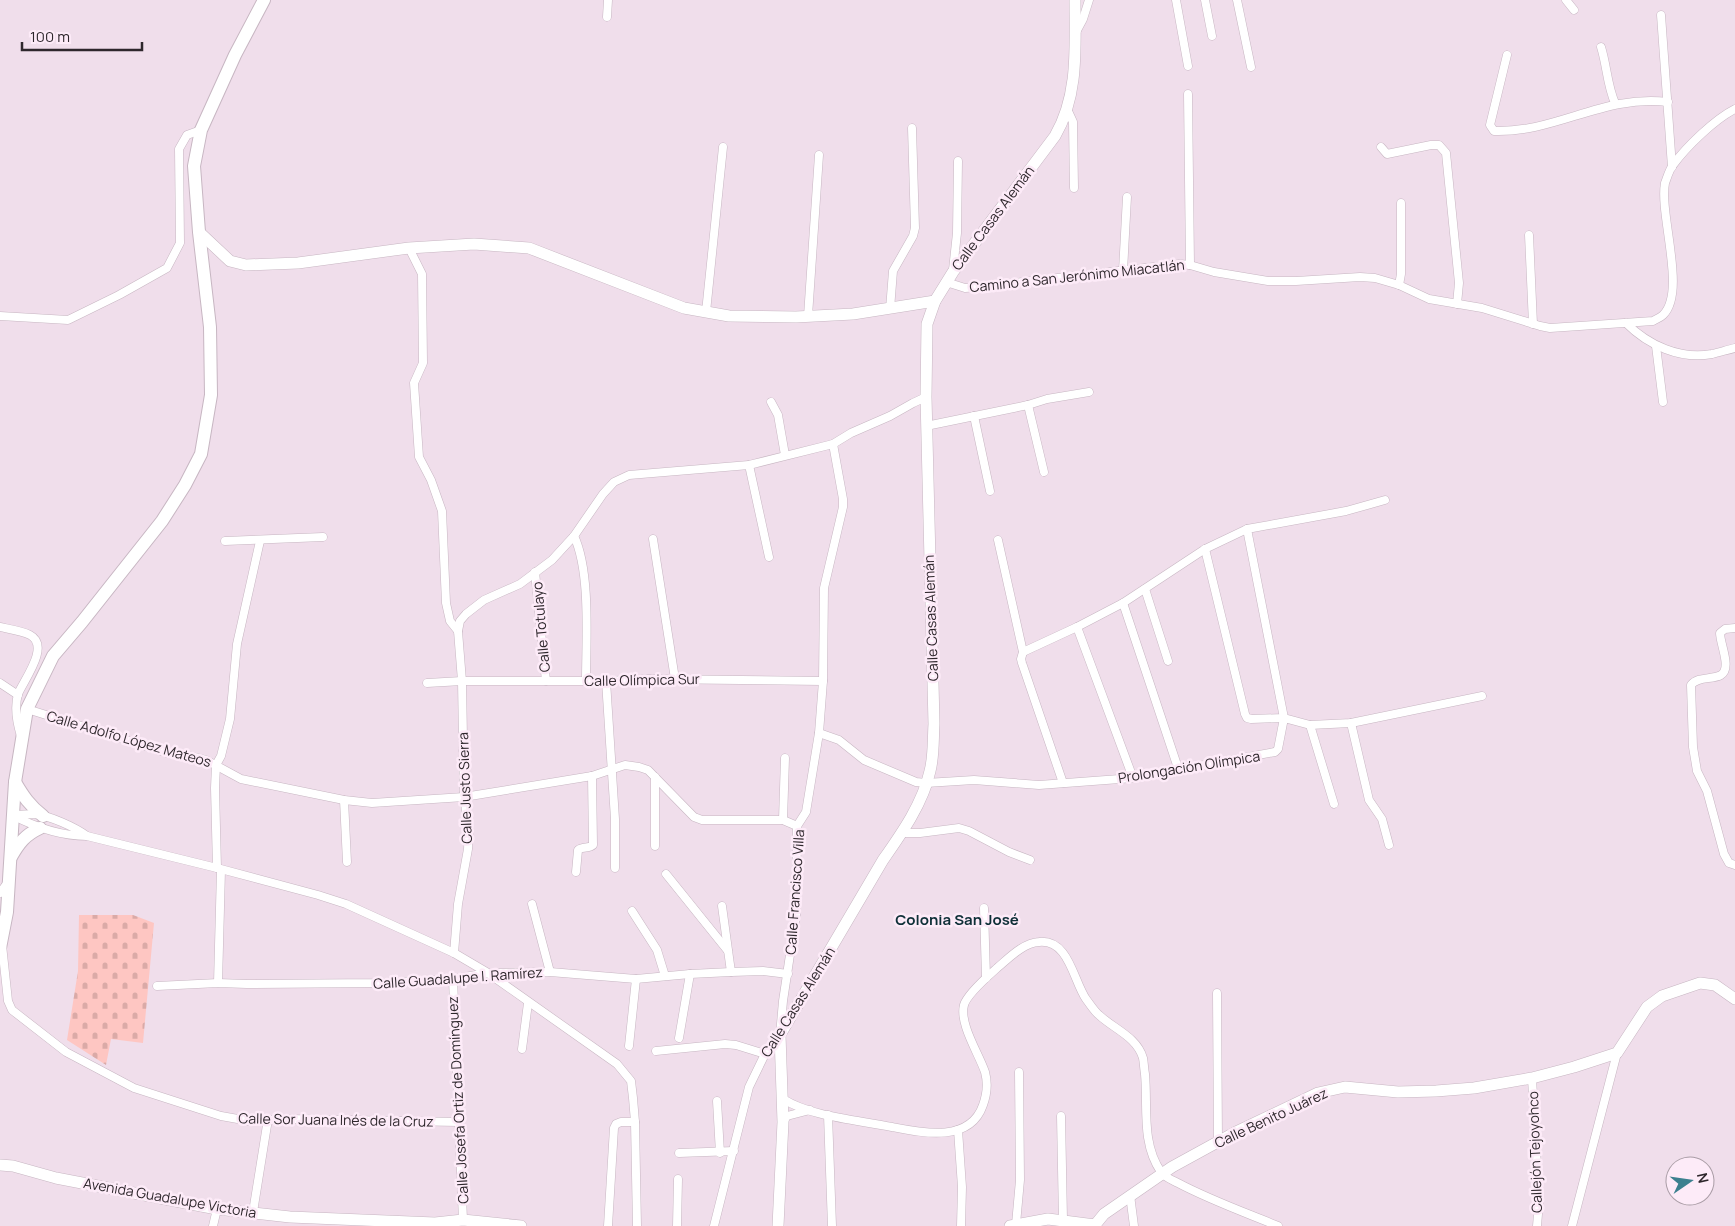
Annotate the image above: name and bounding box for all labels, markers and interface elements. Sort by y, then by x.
scale bar [22,20,142,52]
text: 100 m [30,26,70,47]
street label: Calle Casas Alemán [947,161,1038,274]
street label: Camino a San Jerónimo Miacatlán [969,255,1185,296]
street label: Calle Casas Alemán [919,554,942,682]
street label: Calle Totulayo [527,581,554,673]
street label: Calle Olímpica Sur [584,669,700,690]
street label: Calle Adolfo López Mateos [45,706,214,771]
street label: Calle Justo Sierra [453,732,476,844]
street label: Prolongación Olímpica [1117,746,1261,787]
street label: Calle Francisco Villa [781,829,808,955]
district label: Colonia San José [895,909,1019,930]
street label: Calle Casas Alemán [756,943,839,1060]
street label: Calle Guadalupe I. Ramírez [372,962,543,993]
street label: Calle Josefa Ortiz de Domínguez [443,996,472,1204]
street label: Calle Benito Juárez [1211,1083,1331,1152]
street label: Callejón Tejoyohco [1523,1091,1546,1213]
street label: Calle Sor Juana Inés de la Cruz [238,1108,434,1131]
north arrow [1665,1156,1715,1206]
text: N [1693,1171,1714,1185]
street label: Avenida Guadalupe Victoria [82,1173,258,1222]

